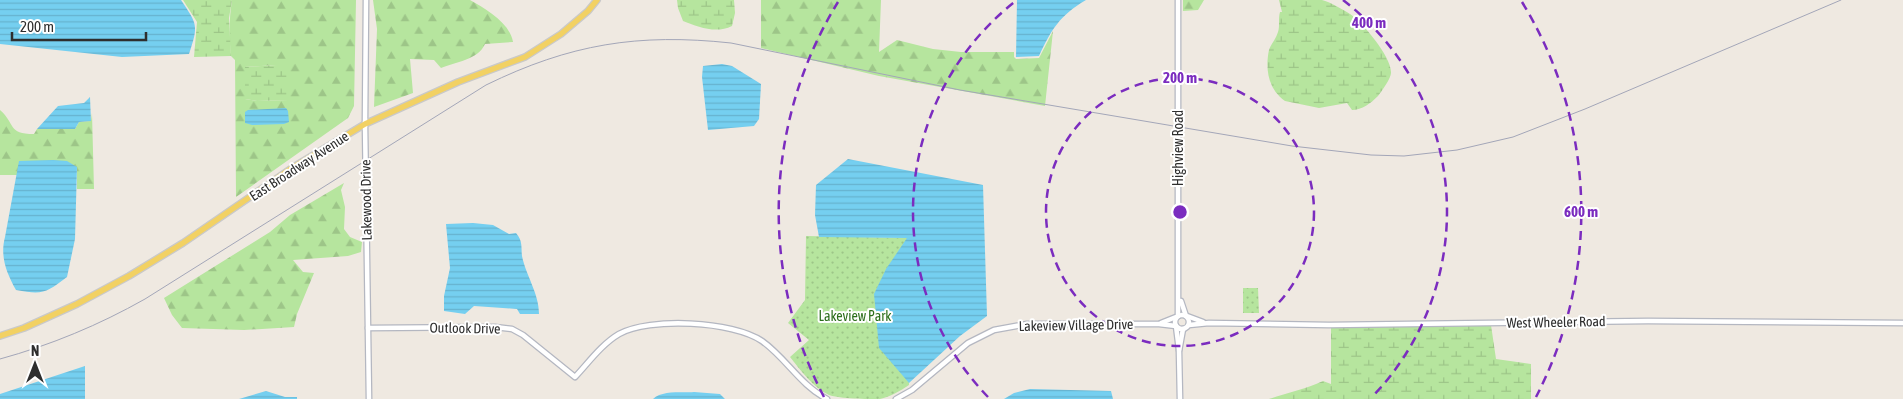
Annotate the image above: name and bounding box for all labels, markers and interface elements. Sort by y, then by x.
scale bar [12,10,146,42]
text: 400 m [1351,14,1386,31]
text: 200 m [20,18,54,35]
text: 200 m [1163,69,1197,86]
street label: Highview Road [1170,110,1186,186]
street label: East Broadway Avenue [246,128,352,204]
street label: Lakewood Drive [357,159,375,241]
centre of rings [1171,203,1189,221]
text: 600 m [1564,203,1598,220]
park label: Lakeview Park [819,308,891,324]
street label: West Wheeler Road [1506,313,1606,331]
street label: Lakeview Village Drive [1019,316,1133,334]
street label: Outlook Drive [429,319,501,337]
north arrow [10,339,60,389]
text: N [31,343,39,359]

